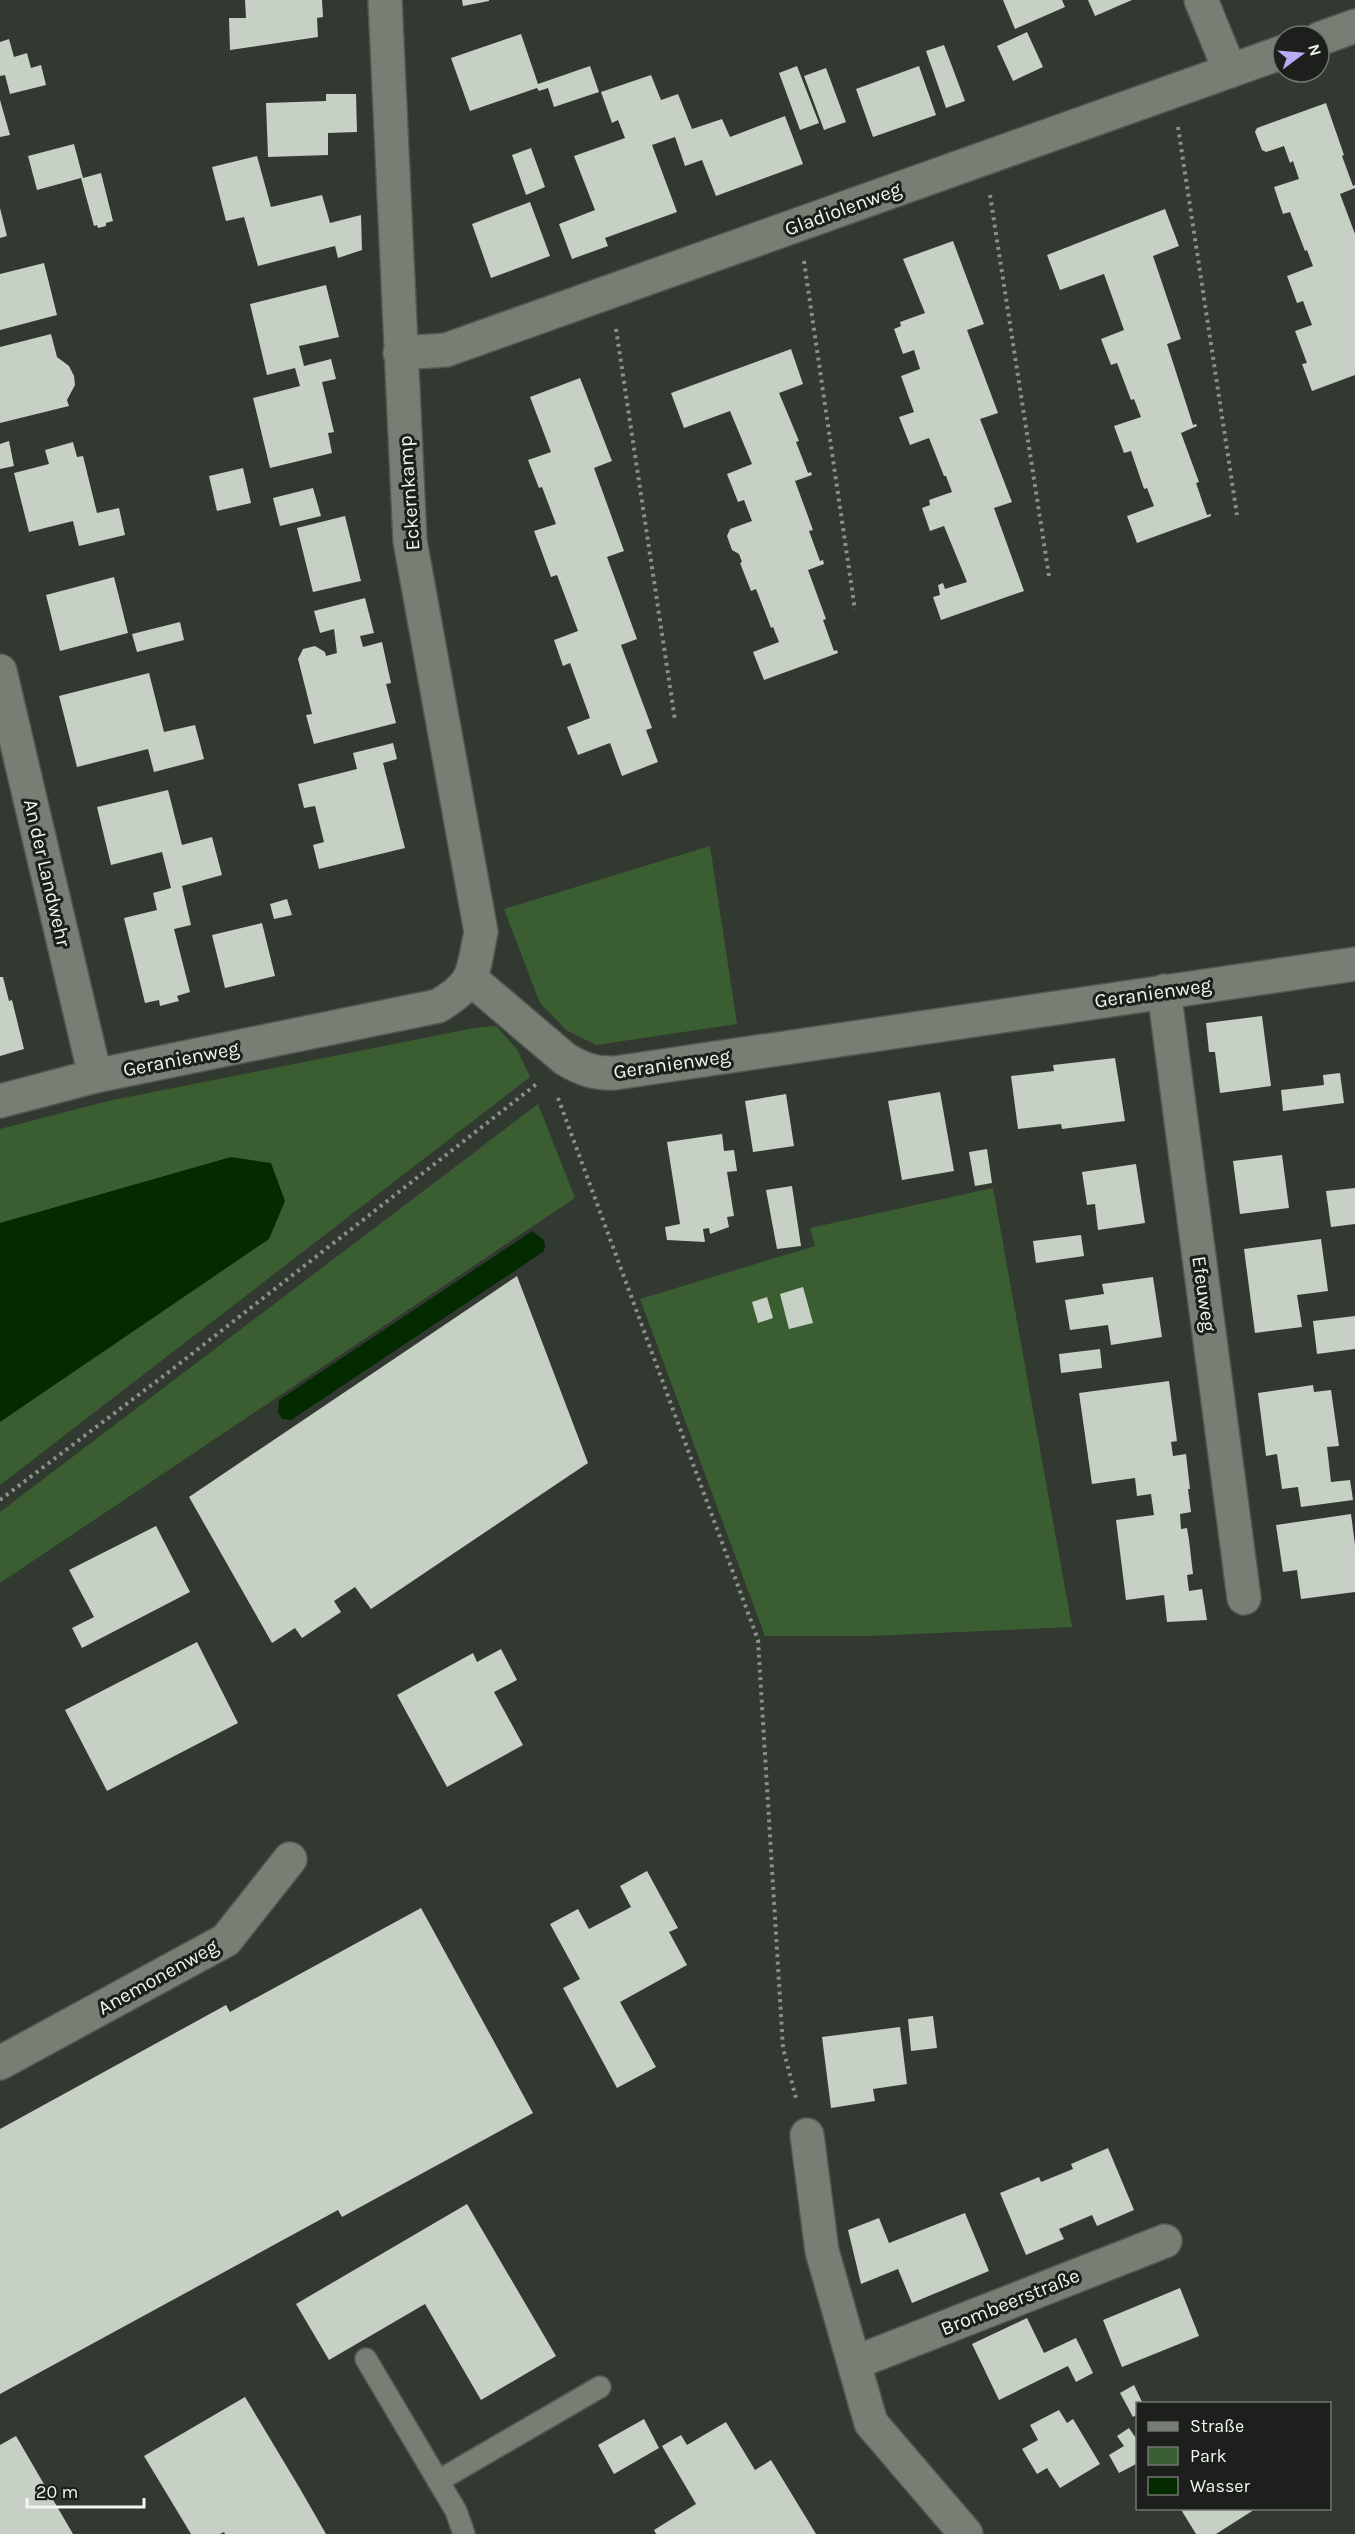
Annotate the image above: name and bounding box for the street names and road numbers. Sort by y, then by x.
street label: Gladiolenweg [782,177,904,241]
street label: Eckernkamp [394,435,424,551]
street label: An der Landwehr [19,797,75,950]
street label: Geranienweg [1093,973,1213,1013]
street label: Geranienweg [121,1036,241,1082]
street label: Geranienweg [612,1044,732,1084]
street label: Efeuweg [1187,1255,1221,1333]
street label: Anemonenweg [94,1934,222,2020]
street label: Brombeerstraße [937,2264,1083,2340]

